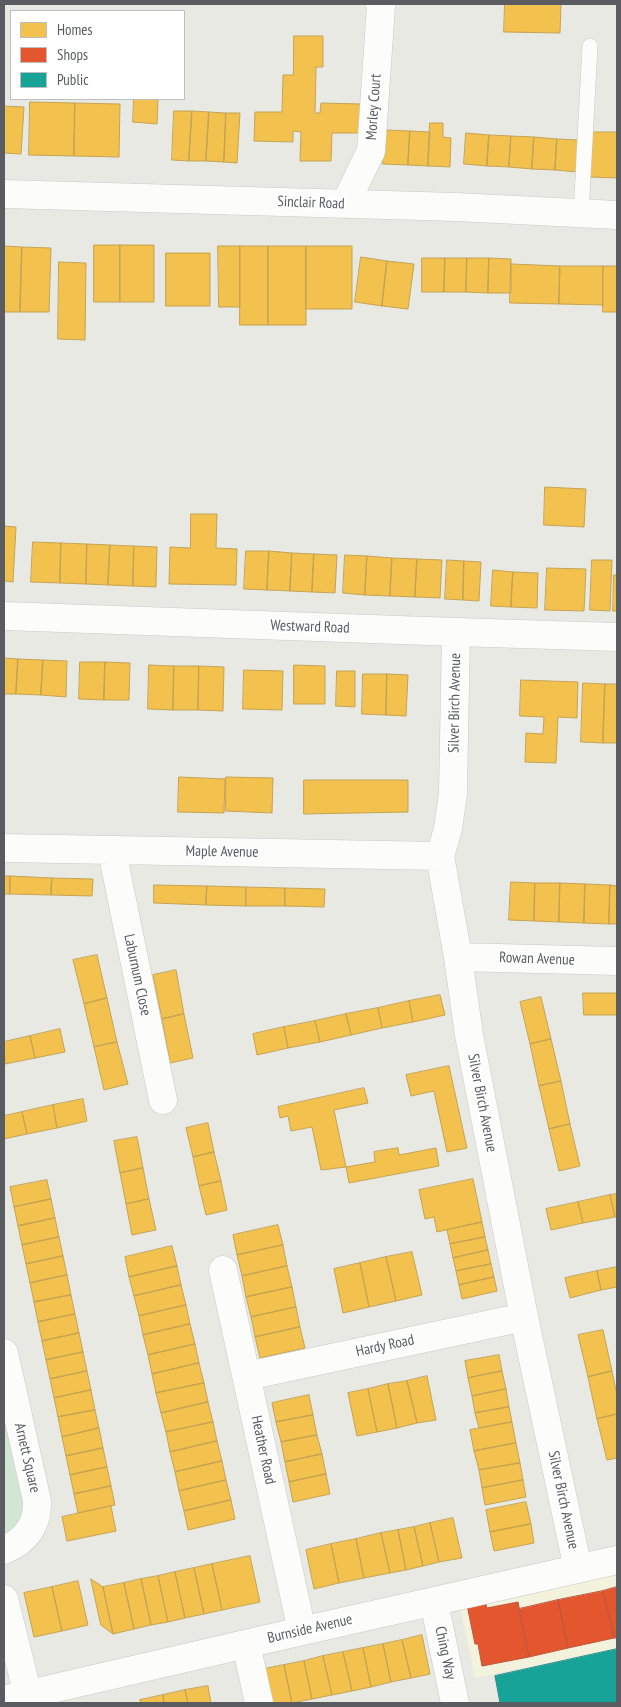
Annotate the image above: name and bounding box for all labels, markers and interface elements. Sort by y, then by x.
legend [10,10,185,100]
text: Homes [57,20,93,39]
text: Shops [57,45,88,64]
text: Public [57,70,88,89]
street label: Morley Court [363,73,385,141]
street label: Sinclair Road [277,193,345,213]
street label: Westward Road [270,617,350,637]
street label: Silver Birch Avenue [445,653,465,753]
street label: Maple Avenue [185,842,259,862]
street label: Laburnum Close [120,932,154,1018]
street label: Rowan Avenue [499,949,575,969]
street label: Silver Birch Avenue [464,1052,500,1154]
street label: Hardy Road [354,1331,416,1361]
street label: Heather Road [247,1414,279,1486]
street label: Arnett Square [10,1421,44,1495]
street label: Silver Birch Avenue [544,1449,582,1551]
street label: Burnside Avenue [266,1611,354,1647]
street label: Ching Way [431,1625,459,1681]

